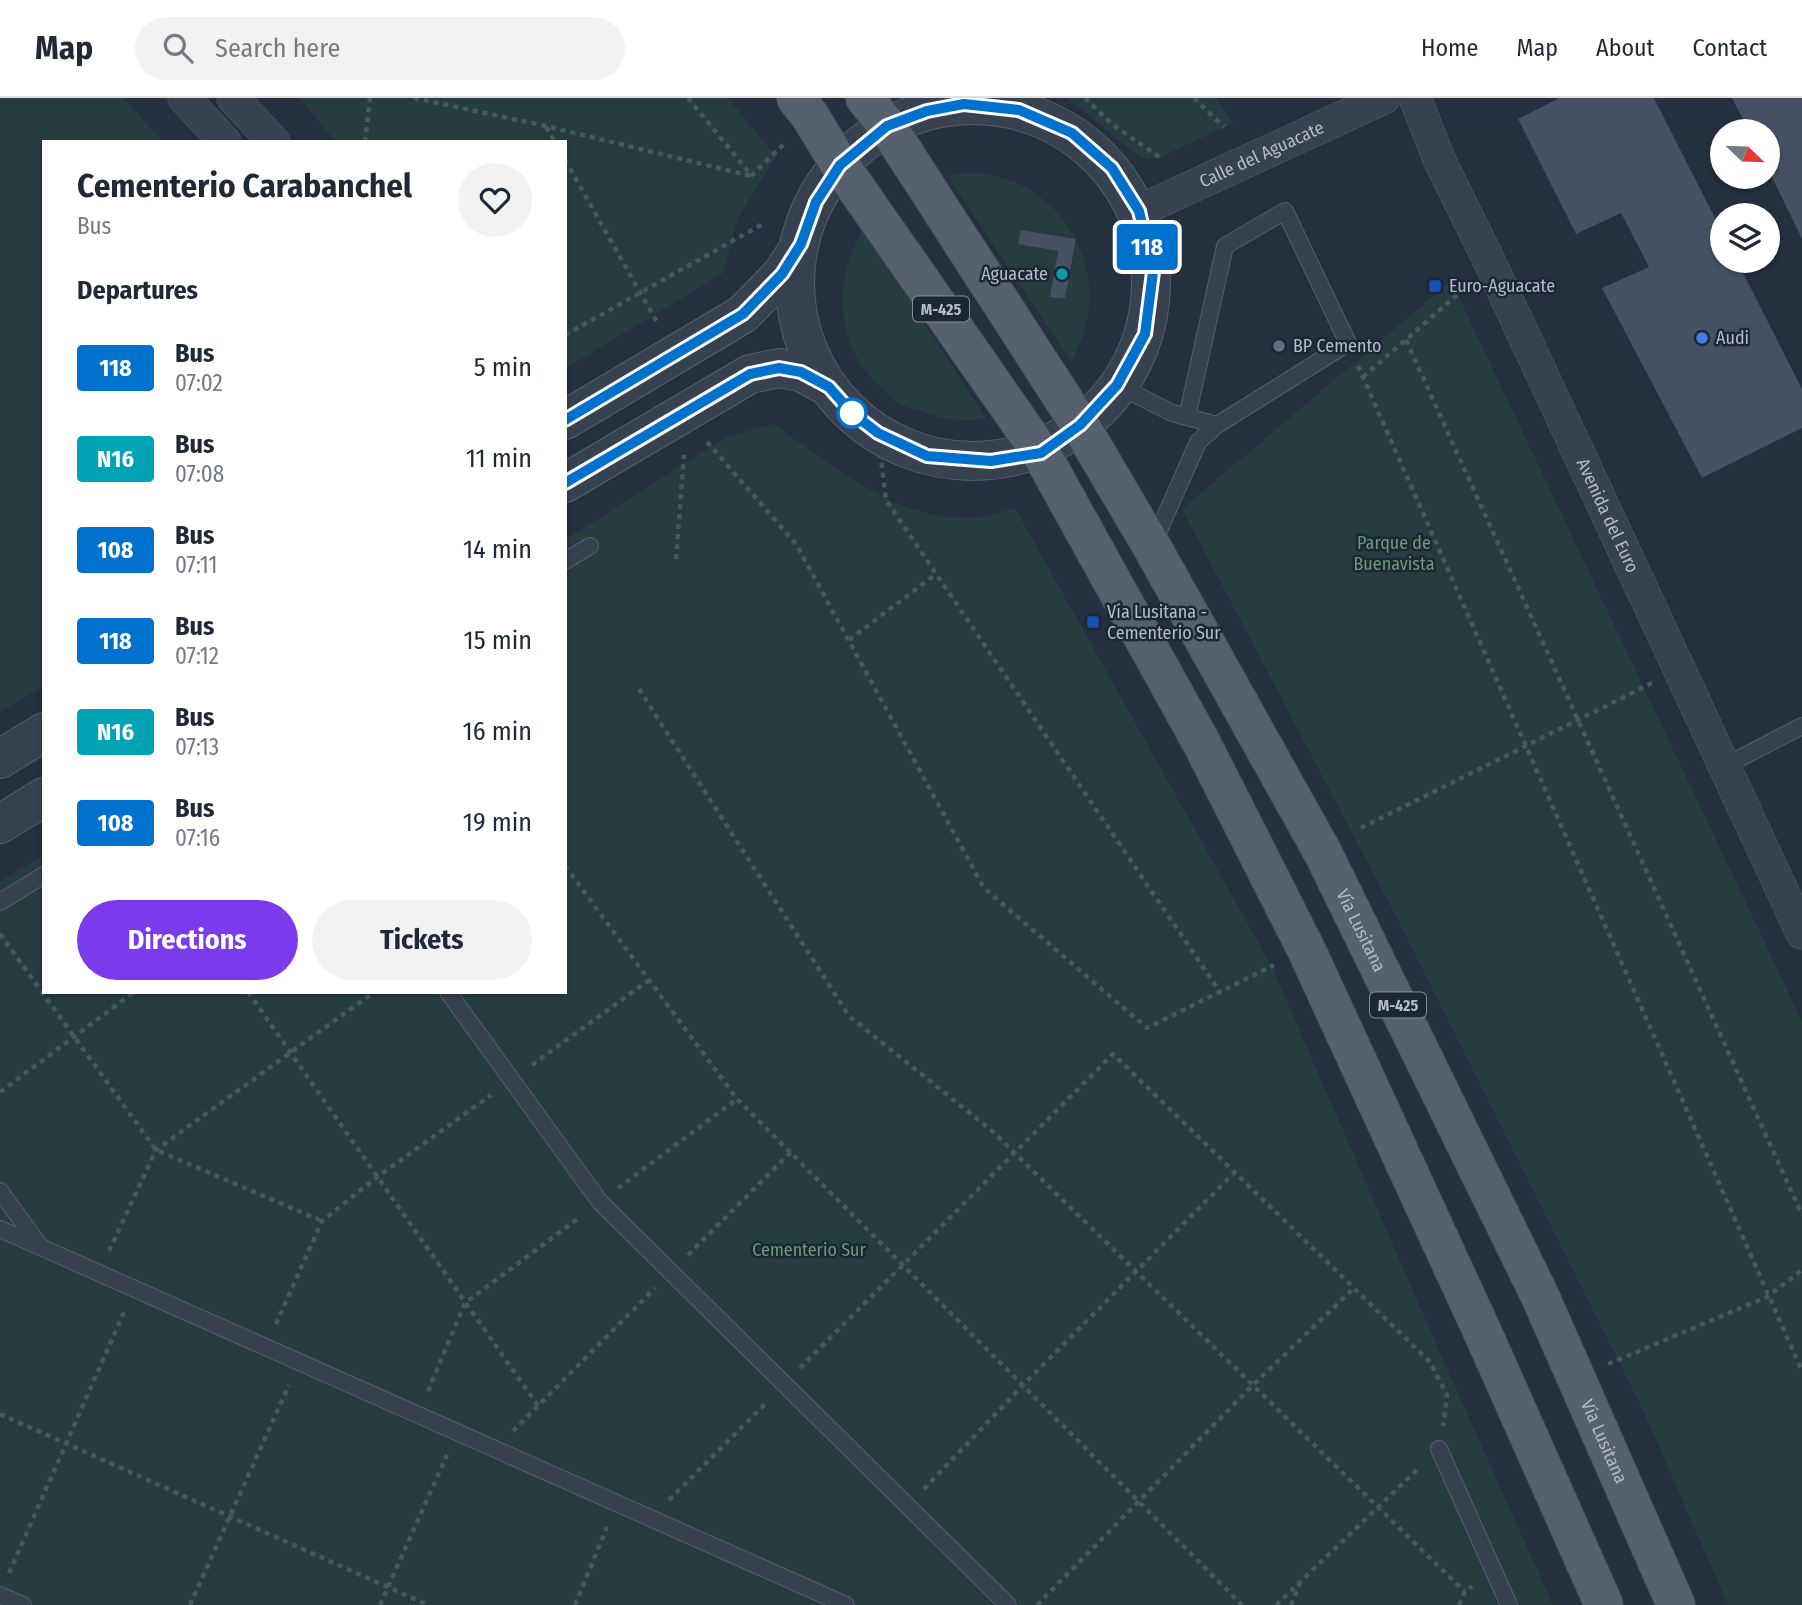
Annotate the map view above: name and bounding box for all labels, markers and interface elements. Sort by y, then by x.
search box [135,17,625,80]
text: Map [35,28,93,68]
icon: search [159,29,197,67]
text: Search here [215,33,340,64]
text: Home [1421,34,1478,62]
text: Map [1516,34,1558,62]
text: About [1596,34,1654,62]
text: Contact [1692,34,1767,62]
street label: Calle del Aguacate [1196,116,1327,193]
north arrow [1710,119,1780,189]
map controls [1710,119,1780,273]
button: heart [458,163,532,237]
text: Cementerio Carabanchel [77,166,412,206]
button: layers [1710,203,1780,273]
text: Bus [77,212,111,240]
line badge: 118 [1107,224,1187,270]
text: 118 [1131,233,1163,261]
place label: Aguacate [981,263,1048,285]
marker: Aguacate [1054,266,1070,282]
text: Departures [77,275,198,306]
place label: Euro-Aguacate [1449,275,1555,297]
marker: Euro-Aguacate [1427,278,1443,294]
road number: M-425 [913,296,969,322]
place label: Audi [1716,327,1749,349]
marker: Audi [1694,330,1710,346]
place label: BP Cemento [1293,335,1381,357]
text: Bus [175,338,214,369]
marker: BP Cemento [1271,338,1287,354]
text: 5 min [474,352,532,383]
text: 118 [99,354,132,382]
text: 07:02 [175,369,223,397]
unlabelled marker [837,398,867,428]
text: Bus [175,429,214,460]
text: 11 min [466,443,532,474]
text: N16 [97,445,134,473]
street label: Avenida del Euro [1572,455,1644,576]
text: 07:08 [175,460,224,488]
text: Bus [175,520,214,551]
park label: Parque de Buenavista [1354,532,1435,575]
text: 14 min [463,534,532,565]
text: 108 [98,536,133,564]
text: 07:11 [175,551,217,579]
place label: Vía Lusitana - Cementerio Sur [1107,601,1221,644]
text: Bus [175,611,214,642]
marker: Vía Lusitana - Cementerio Sur [1085,614,1101,630]
text: 15 min [464,625,532,656]
text: 118 [99,627,132,655]
text: 07:12 [175,642,219,670]
text: Bus [175,702,214,733]
text: 16 min [463,716,532,747]
text: N16 [97,718,134,746]
text: 07:13 [175,733,219,761]
text: Bus [175,793,214,824]
text: 19 min [463,807,532,838]
text: 108 [98,809,133,837]
text: 07:16 [175,824,220,852]
street label: Vía Lusitana [1331,886,1391,976]
button: Directions [77,900,298,980]
button: Tickets [312,900,532,980]
road number: M-425 [1370,992,1426,1018]
park label: Cementerio Sur [752,1239,866,1261]
street label: Vía Lusitana [1576,1396,1632,1487]

